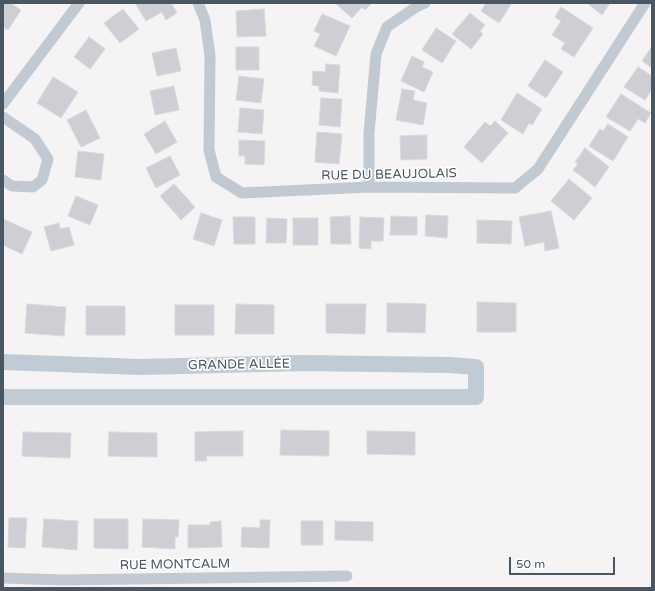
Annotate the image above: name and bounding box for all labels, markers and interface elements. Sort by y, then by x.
street label: RUE DU BEAUJOLAIS [321,166,457,184]
street label: GRANDE ALLÉE [188,356,290,374]
scale bar [511,549,617,575]
street label: RUE MONTCALM [120,556,230,574]
text: 50 m [516,557,545,571]

